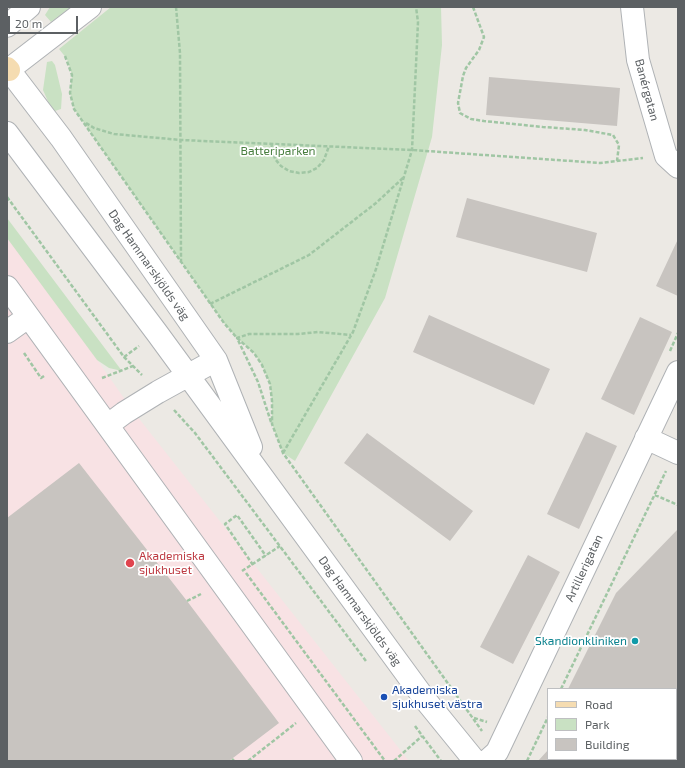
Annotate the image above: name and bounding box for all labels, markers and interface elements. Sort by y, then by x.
scale bar [10,8,80,34]
text: 20 m [15,16,42,30]
street label: Banérgatan [632,57,662,123]
park label: Batteriparken [240,144,316,158]
street label: Dag Hammarskjölds väg [105,207,193,323]
street label: Artillerigatan [562,532,606,604]
place label: Akademiska sjukhuset [139,549,205,577]
street label: Dag Hammarskjölds väg [315,553,405,669]
marker: Akademiska sjukhuset [124,557,136,569]
place label: Skandionkliniken [535,634,627,648]
marker: Skandionkliniken [630,636,640,646]
place label: Akademiska sjukhuset västra [392,683,483,711]
legend [547,688,677,760]
marker: Akademiska sjukhuset västra [379,692,389,702]
text: Road [585,697,613,711]
text: Park [585,717,610,731]
text: Building [585,737,629,751]

